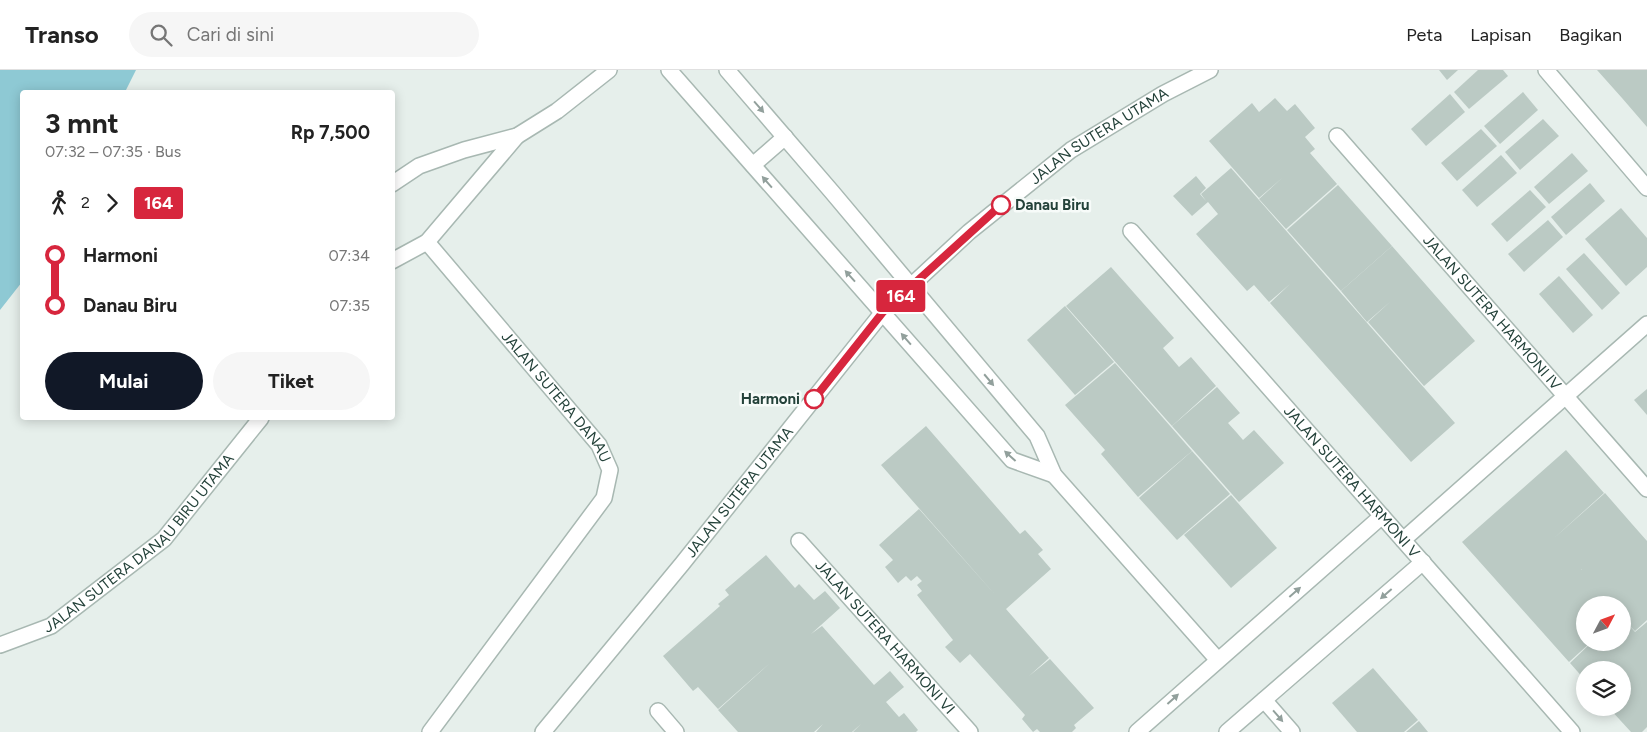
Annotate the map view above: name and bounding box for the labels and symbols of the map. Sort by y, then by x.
street label: JALAN SUTERA UTAMA [1027,84,1172,188]
one-way arrow [753,100,765,112]
one-way arrow [761,175,772,188]
marker: Danau Biru [991,195,1011,215]
place label: Danau Biru [1015,196,1089,214]
street label: JALAN SUTERA HARMONI IV [1419,231,1565,394]
one-way arrow [844,271,856,283]
line badge: 164 [872,280,930,312]
street label: JALAN SUTERA DANAU [498,328,615,465]
one-way arrow [901,332,912,345]
one-way arrow [984,373,995,386]
marker: Harmoni [804,389,824,409]
place label: Harmoni [741,390,800,408]
street label: JALAN SUTERA HARMONI V [1280,402,1424,562]
street label: JALAN SUTERA UTAMA [682,423,797,561]
street label: JALAN SUTERA DANAU BIRU UTAMA [42,450,238,637]
one-way arrow [1003,451,1016,462]
street label: JALAN SUTERA HARMONI VI [811,556,959,718]
one-way arrow [1288,586,1300,598]
one-way arrow [1379,589,1392,600]
north arrow [1576,596,1631,651]
one-way arrow [1166,693,1178,705]
one-way arrow [1273,709,1284,722]

